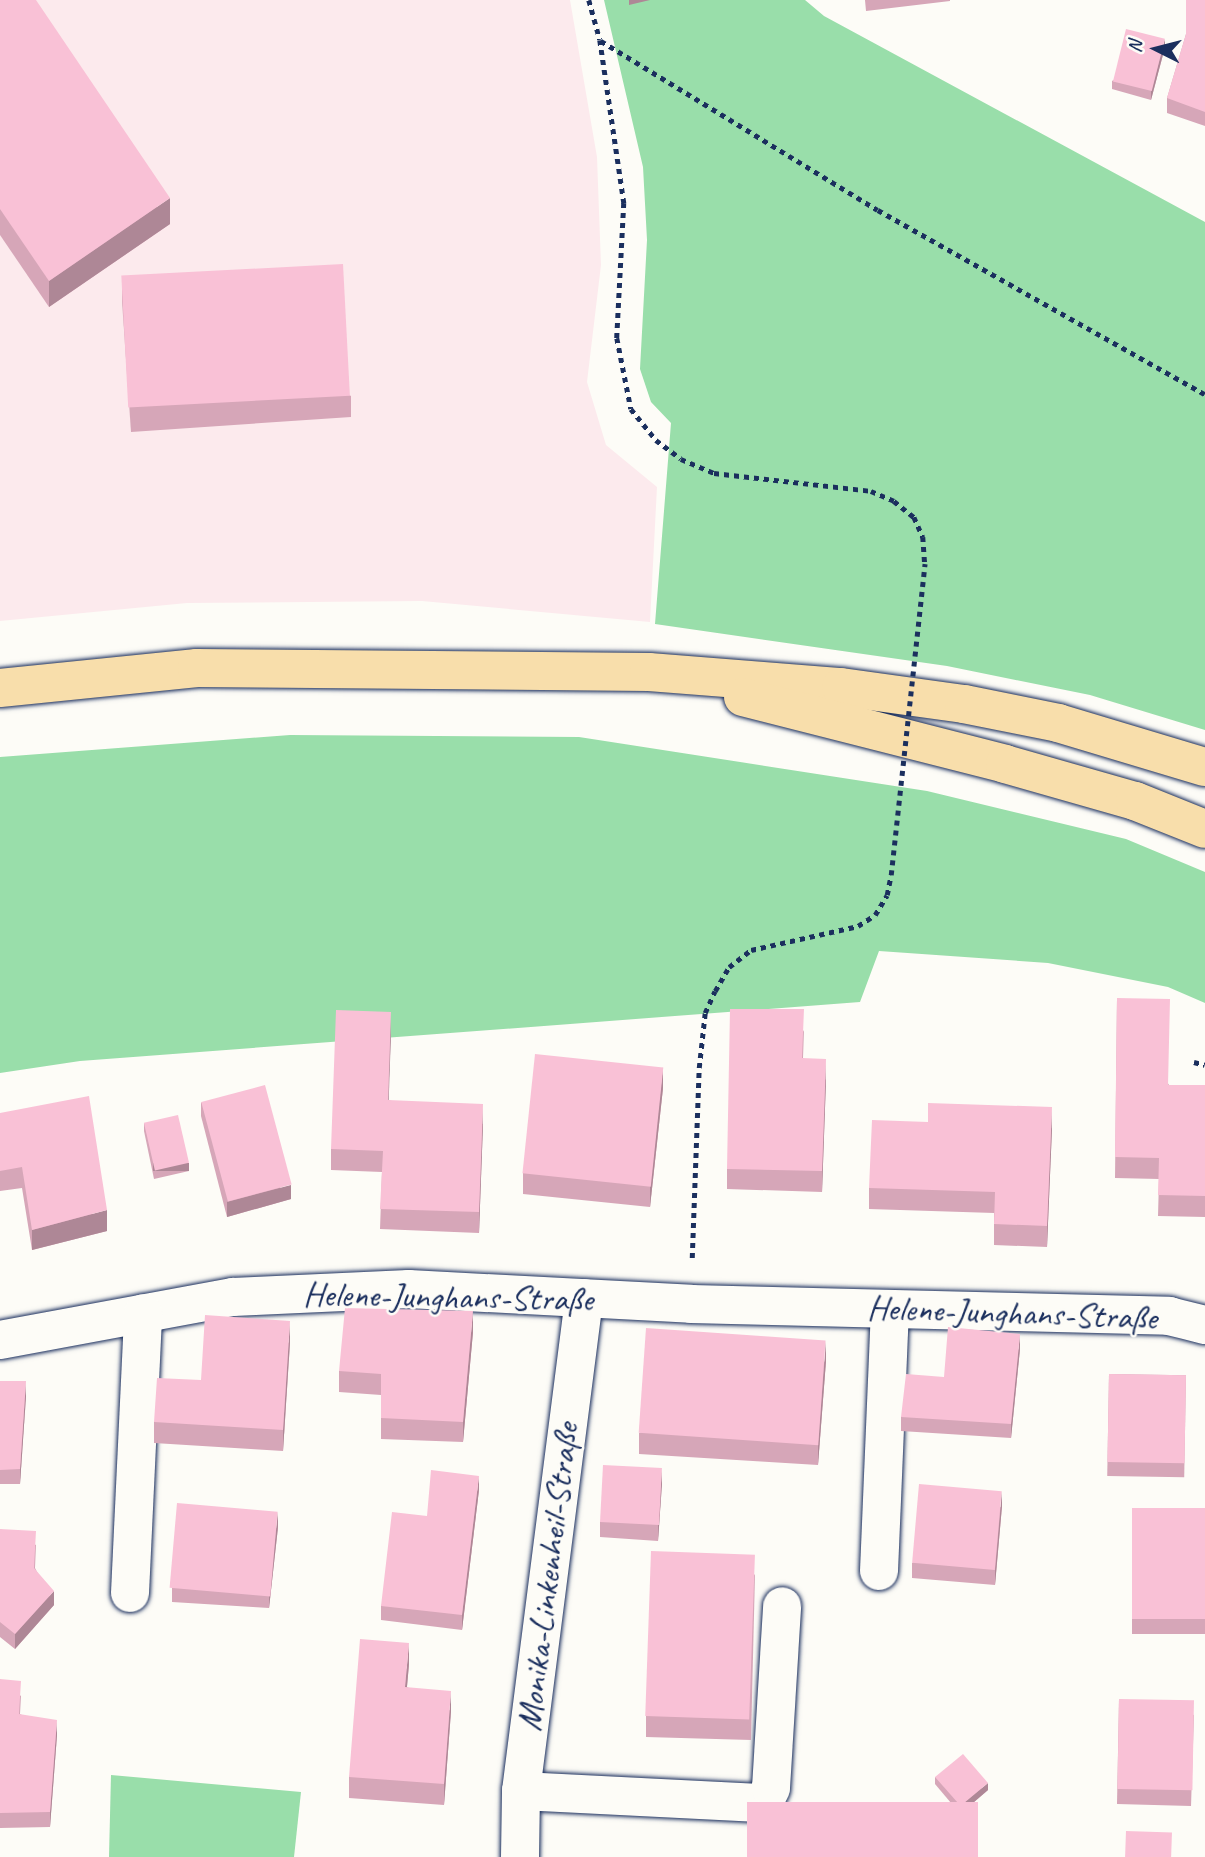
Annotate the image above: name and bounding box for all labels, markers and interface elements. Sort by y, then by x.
north arrow [1121,14,1191,84]
text: N [1123,40,1148,54]
street label: Helene-Junghans-Straße [303,1273,593,1321]
street label: Helene-Junghans-Straße [866,1287,1158,1339]
street label: Monika-Linkenheil-Straße [508,1421,588,1733]

